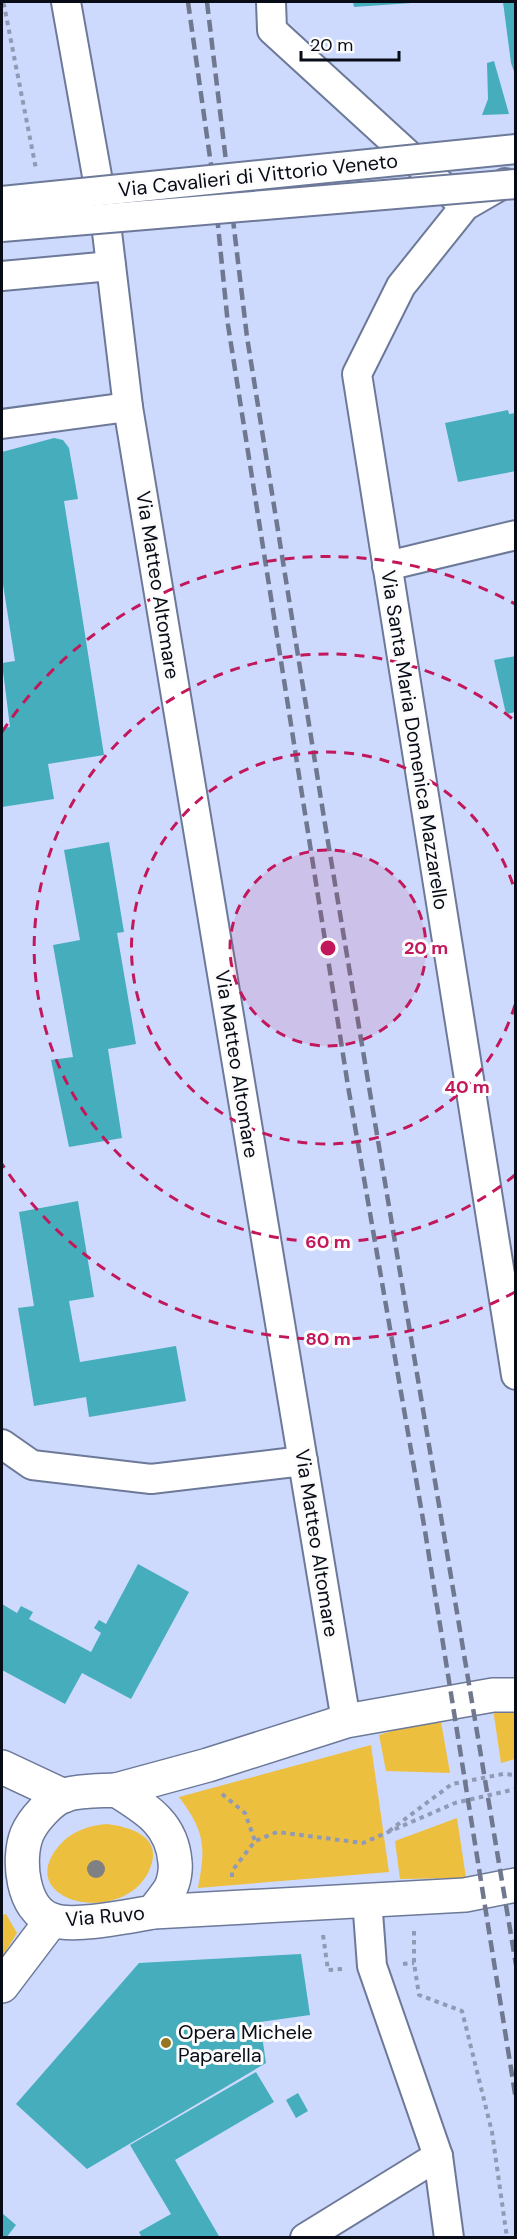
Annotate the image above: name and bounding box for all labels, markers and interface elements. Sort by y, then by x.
scale bar [301,24,398,62]
text: 20 m [310,33,353,57]
street label: Via Cavalieri di Vittorio Veneto [117,147,399,203]
street label: Via Matteo Altomare [130,489,186,681]
street label: Via Santa Maria Domenica Mazzarello [375,568,455,912]
text: 20 m [404,936,448,960]
centre of rings [318,938,338,958]
street label: Via Matteo Altomare [209,968,265,1160]
text: 40 m [444,1075,490,1099]
text: 60 m [305,1230,351,1254]
text: 80 m [305,1327,351,1351]
street label: Via Matteo Altomare [289,1447,345,1639]
street label: Via Ruvo [64,1900,146,1932]
place label: Opera Michele Paparella [178,2019,313,2068]
marker: Opera Michele Paparella [159,2036,173,2050]

